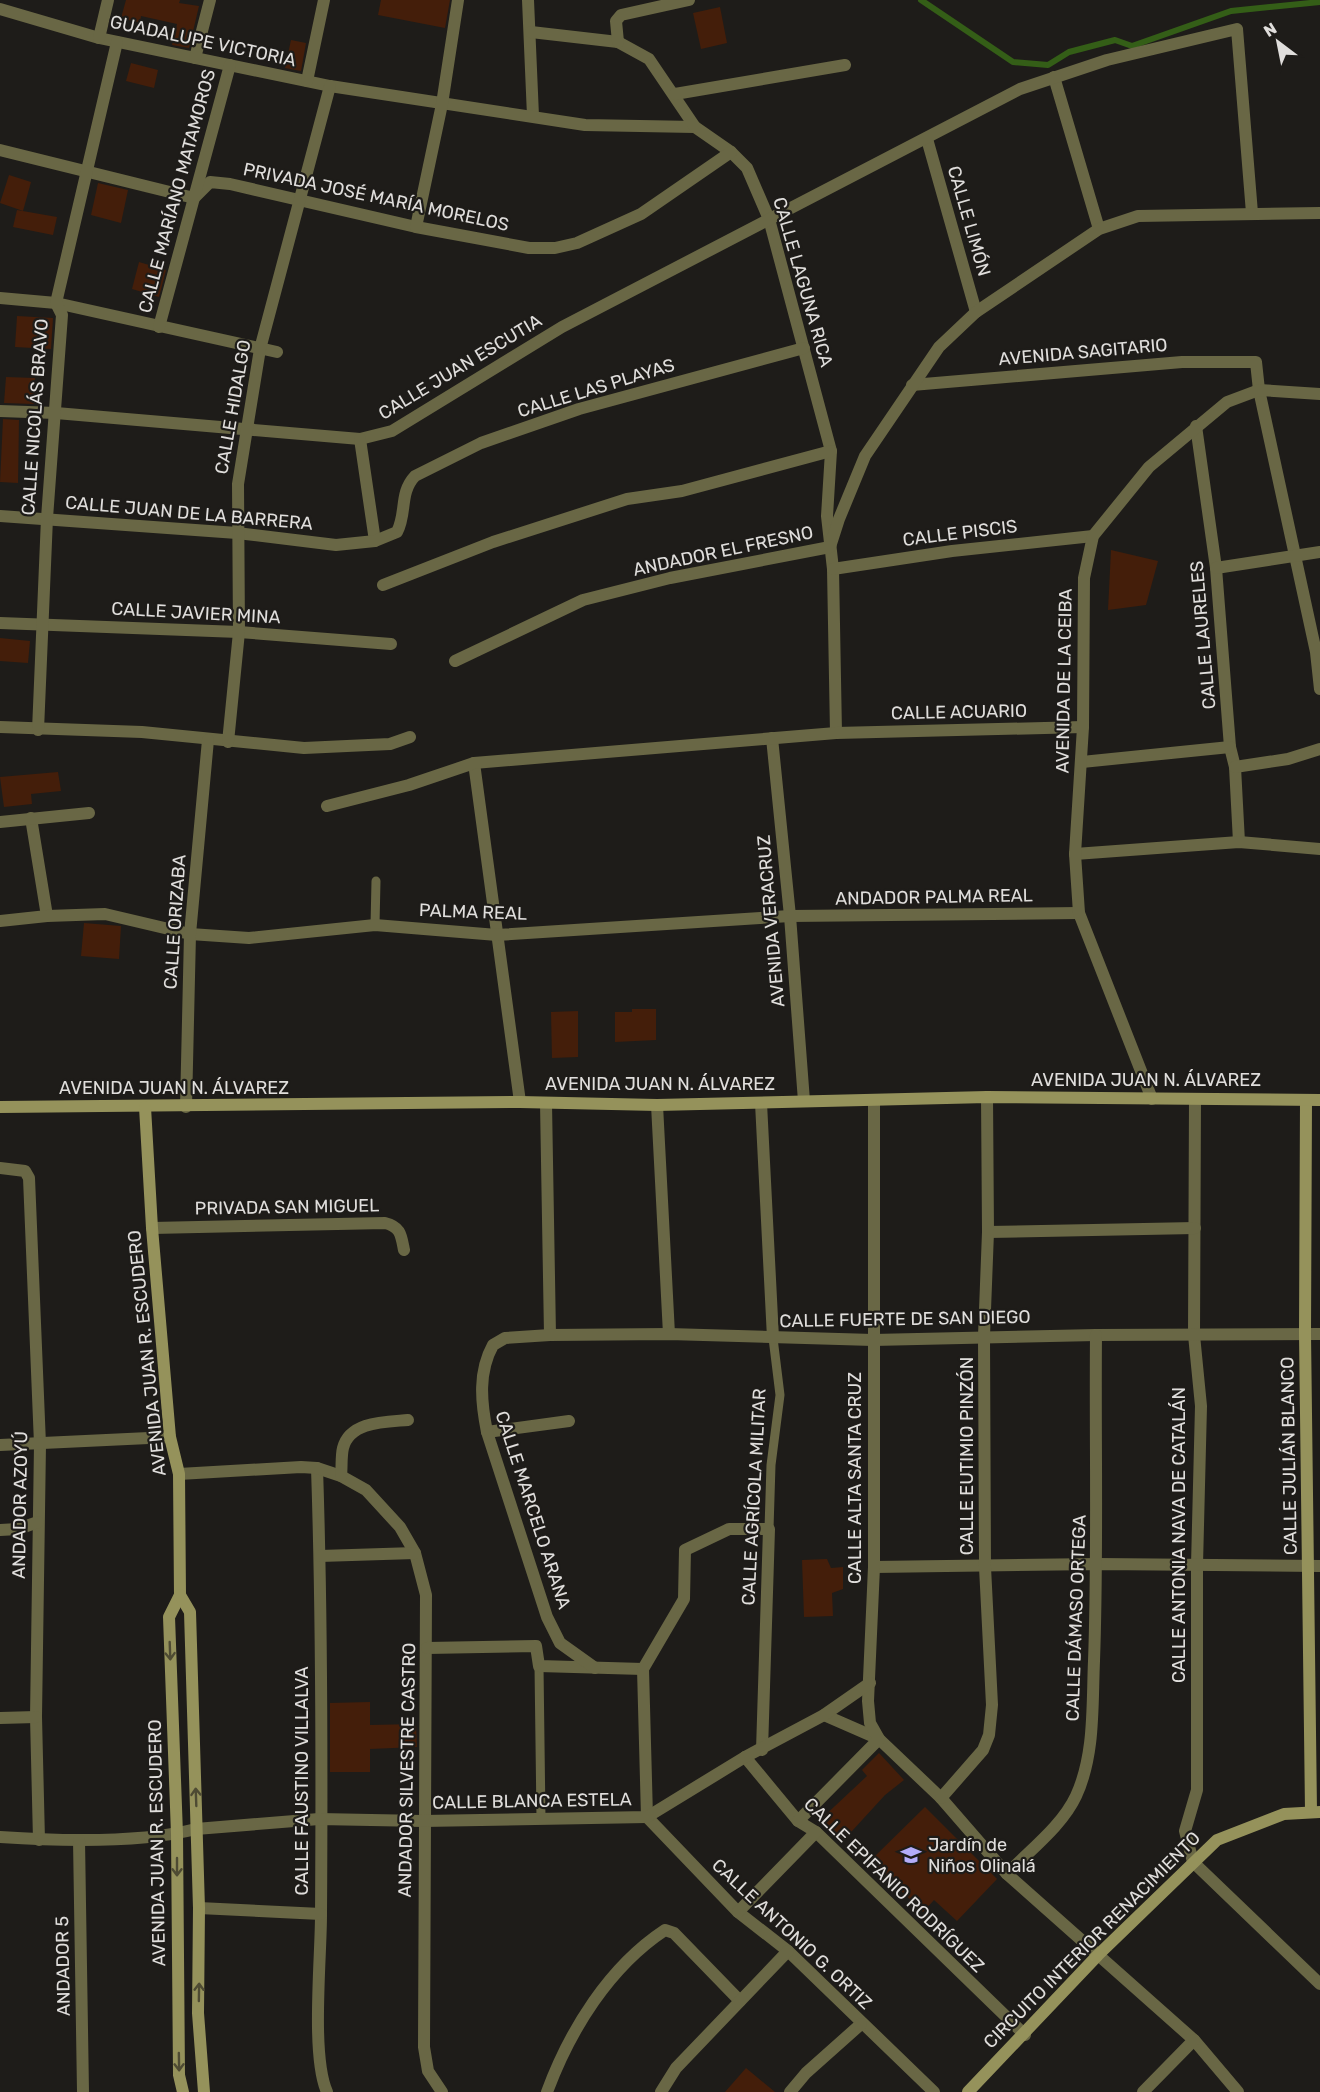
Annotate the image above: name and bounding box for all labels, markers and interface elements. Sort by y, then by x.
street label: GUADALUPE VICTORIA [108,11,298,71]
north arrow [1248,12,1308,72]
text: N [1260,19,1280,41]
street label: CALLE MARÍANO MATAMOROS [134,67,220,315]
street label: PRIVADA JOSÉ MARÍA MORELOS [241,158,511,236]
street label: CALLE LIMÓN [943,163,995,279]
street label: CALLE LAGUNA RICA [768,195,838,369]
street label: CALLE JUAN ESCUTIA [374,310,546,424]
street label: CALLE NICOLÁS BRAVO [17,318,53,516]
street label: AVENIDA SAGITARIO [998,334,1168,370]
street label: CALLE HIDALGO [210,338,256,476]
street label: CALLE LAS PLAYAS [515,354,677,422]
street label: CALLE JUAN DE LA BARRERA [64,491,314,535]
street label: CALLE PISCIS [901,515,1019,551]
street label: ANDADOR EL FRESNO [631,521,815,581]
street label: CALLE LAURELES [1186,560,1220,710]
street label: AVENIDA DE LA CEIBA [1051,588,1077,774]
street label: CALLE JAVIER MINA [111,598,281,628]
street label: CALLE ACUARIO [891,700,1027,724]
street label: AVENIDA VERACRUZ [753,834,789,1008]
street label: CALLE ORIZABA [159,854,191,990]
street label: ANDADOR PALMA REAL [835,884,1033,910]
street label: PALMA REAL [419,899,527,925]
street label: AVENIDA JUAN N. ÁLVAREZ [1031,1069,1261,1091]
street label: AVENIDA JUAN N. ÁLVAREZ [545,1073,775,1095]
street label: AVENIDA JUAN N. ÁLVAREZ [59,1077,289,1099]
street label: PRIVADA SAN MIGUEL [195,1194,379,1220]
street label: AVENIDA JUAN R. ESCUDERO [123,1229,171,1477]
street label: CALLE FUERTE DE SAN DIEGO [779,1306,1031,1332]
street label: CALLE EUTIMIO PINZÓN [956,1357,978,1555]
street label: CALLE JULIÁN BLANCO [1276,1357,1302,1555]
street label: CALLE ALTA SANTA CRUZ [844,1372,866,1584]
street label: CALLE ANTONIA NAVA DE CATALÁN [1168,1387,1190,1683]
street label: CALLE AGRÍCOLA MILITAR [737,1388,771,1606]
street label: CALLE MARCELO ARANA [491,1408,575,1612]
street label: ANDADOR AZOYÚ [8,1431,32,1579]
street label: CALLE DÁMASO ORTEGA [1061,1514,1091,1722]
one-way arrow [165,1641,176,1661]
street label: ANDADOR SILVESTRE CASTRO [394,1643,420,1897]
street label: CALLE FAUSTINO VILLALVA [291,1666,313,1896]
street label: AVENIDA JUAN R. ESCUDERO [144,1719,170,1967]
one-way arrow [190,1787,201,1807]
street label: CALLE BLANCA ESTELA [432,1788,632,1814]
street label: CALLE EPIFANIO RODRÍGUEZ [799,1793,989,1977]
street label: CIRCUITO INTERIOR RENACIMIENTO [979,1827,1205,2053]
place label: Jardín de Niños Olinalá [928,1834,1036,1877]
school or university icon: Jardín de Niños Olinalá [899,1843,923,1867]
street label: CALLE ANTONIO G. ORTIZ [707,1854,877,2014]
one-way arrow [171,1856,183,1876]
street label: ANDADOR 5 [51,1916,75,2016]
one-way arrow [193,1982,204,2002]
one-way arrow [173,2051,185,2071]

